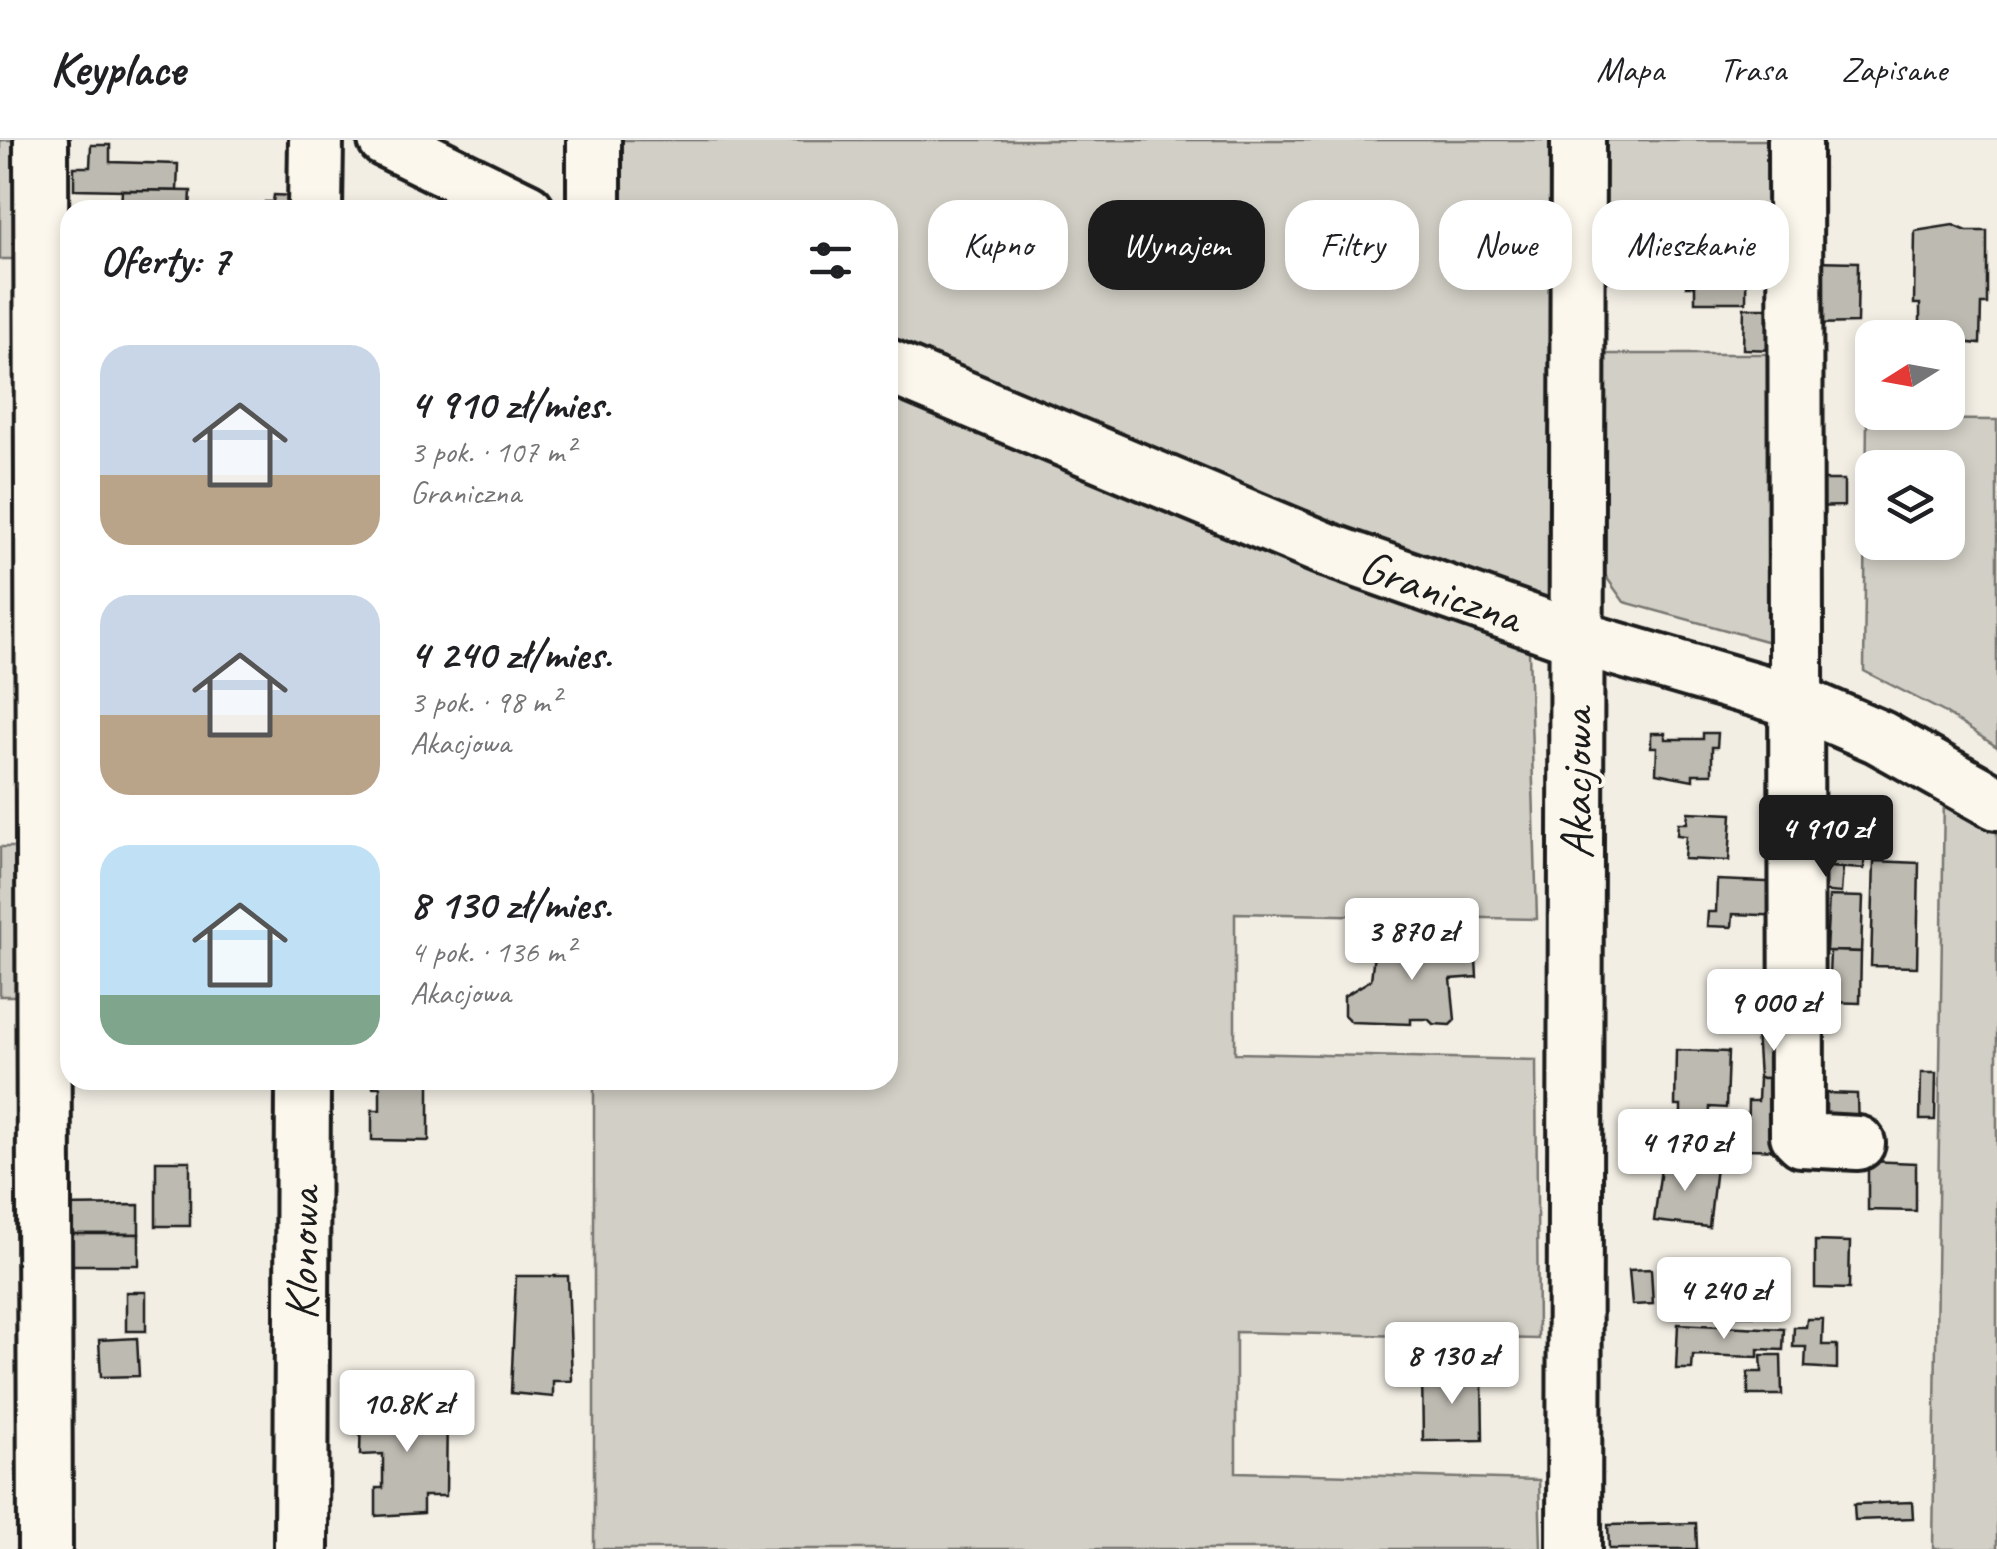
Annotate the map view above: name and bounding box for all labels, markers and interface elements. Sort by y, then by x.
text: Keyplace [50,39,185,99]
text: Mapa [1596,47,1664,92]
text: Trasa [1719,47,1786,92]
text: Zapisane [1841,47,1947,92]
chip: Kupno [928,200,1068,290]
chip: Wynajem [1088,200,1265,290]
chip: Filtry [1285,200,1419,290]
chip: Nowe [1439,200,1572,290]
chip: Mieszkanie [1592,200,1789,290]
icon: filters [803,233,858,288]
text: Oferty: 7 [100,234,229,287]
north arrow [1855,320,1965,430]
map controls [1855,320,1965,560]
text: 4 910 zł/mies. [410,378,611,431]
icon: home [180,385,300,505]
text: 3 pok. · 107 m² [410,431,574,472]
button: layers [1855,450,1965,560]
text: Graniczna [410,472,521,513]
street label: Graniczna [1352,536,1533,648]
text: 4 240 zł/mies. [410,628,612,681]
icon: home [180,635,300,755]
text: 3 pok. · 98 m² [410,681,560,722]
street label: Akacjowa [1546,704,1606,859]
text: Akacjowa [410,722,510,763]
pin: 4 910 zł [1723,795,1929,880]
text: 4 910 zł [1781,807,1871,848]
text: 8 130 zł/mies. [410,878,612,931]
icon: home [180,885,300,1005]
pin: 3 870 zł [1309,898,1515,983]
text: 3 870 zł [1367,910,1457,951]
text: 4 pok. · 136 m² [410,931,574,972]
pin: 9 000 zł [1671,969,1877,1054]
text: Akacjowa [410,972,510,1013]
text: 9 000 zł [1729,981,1819,1022]
pin: 4 170 zł [1582,1109,1788,1194]
text: 4 170 zł [1640,1121,1730,1162]
street label: Klonowa [271,1183,333,1321]
pin: 4 240 zł [1621,1257,1827,1342]
text: 4 240 zł [1679,1269,1769,1310]
pin: 8 130 zł [1349,1322,1555,1407]
text: 8 130 zł [1407,1334,1497,1375]
pin: 10.8K zł [304,1370,510,1455]
text: 10.8K zł [362,1382,452,1423]

